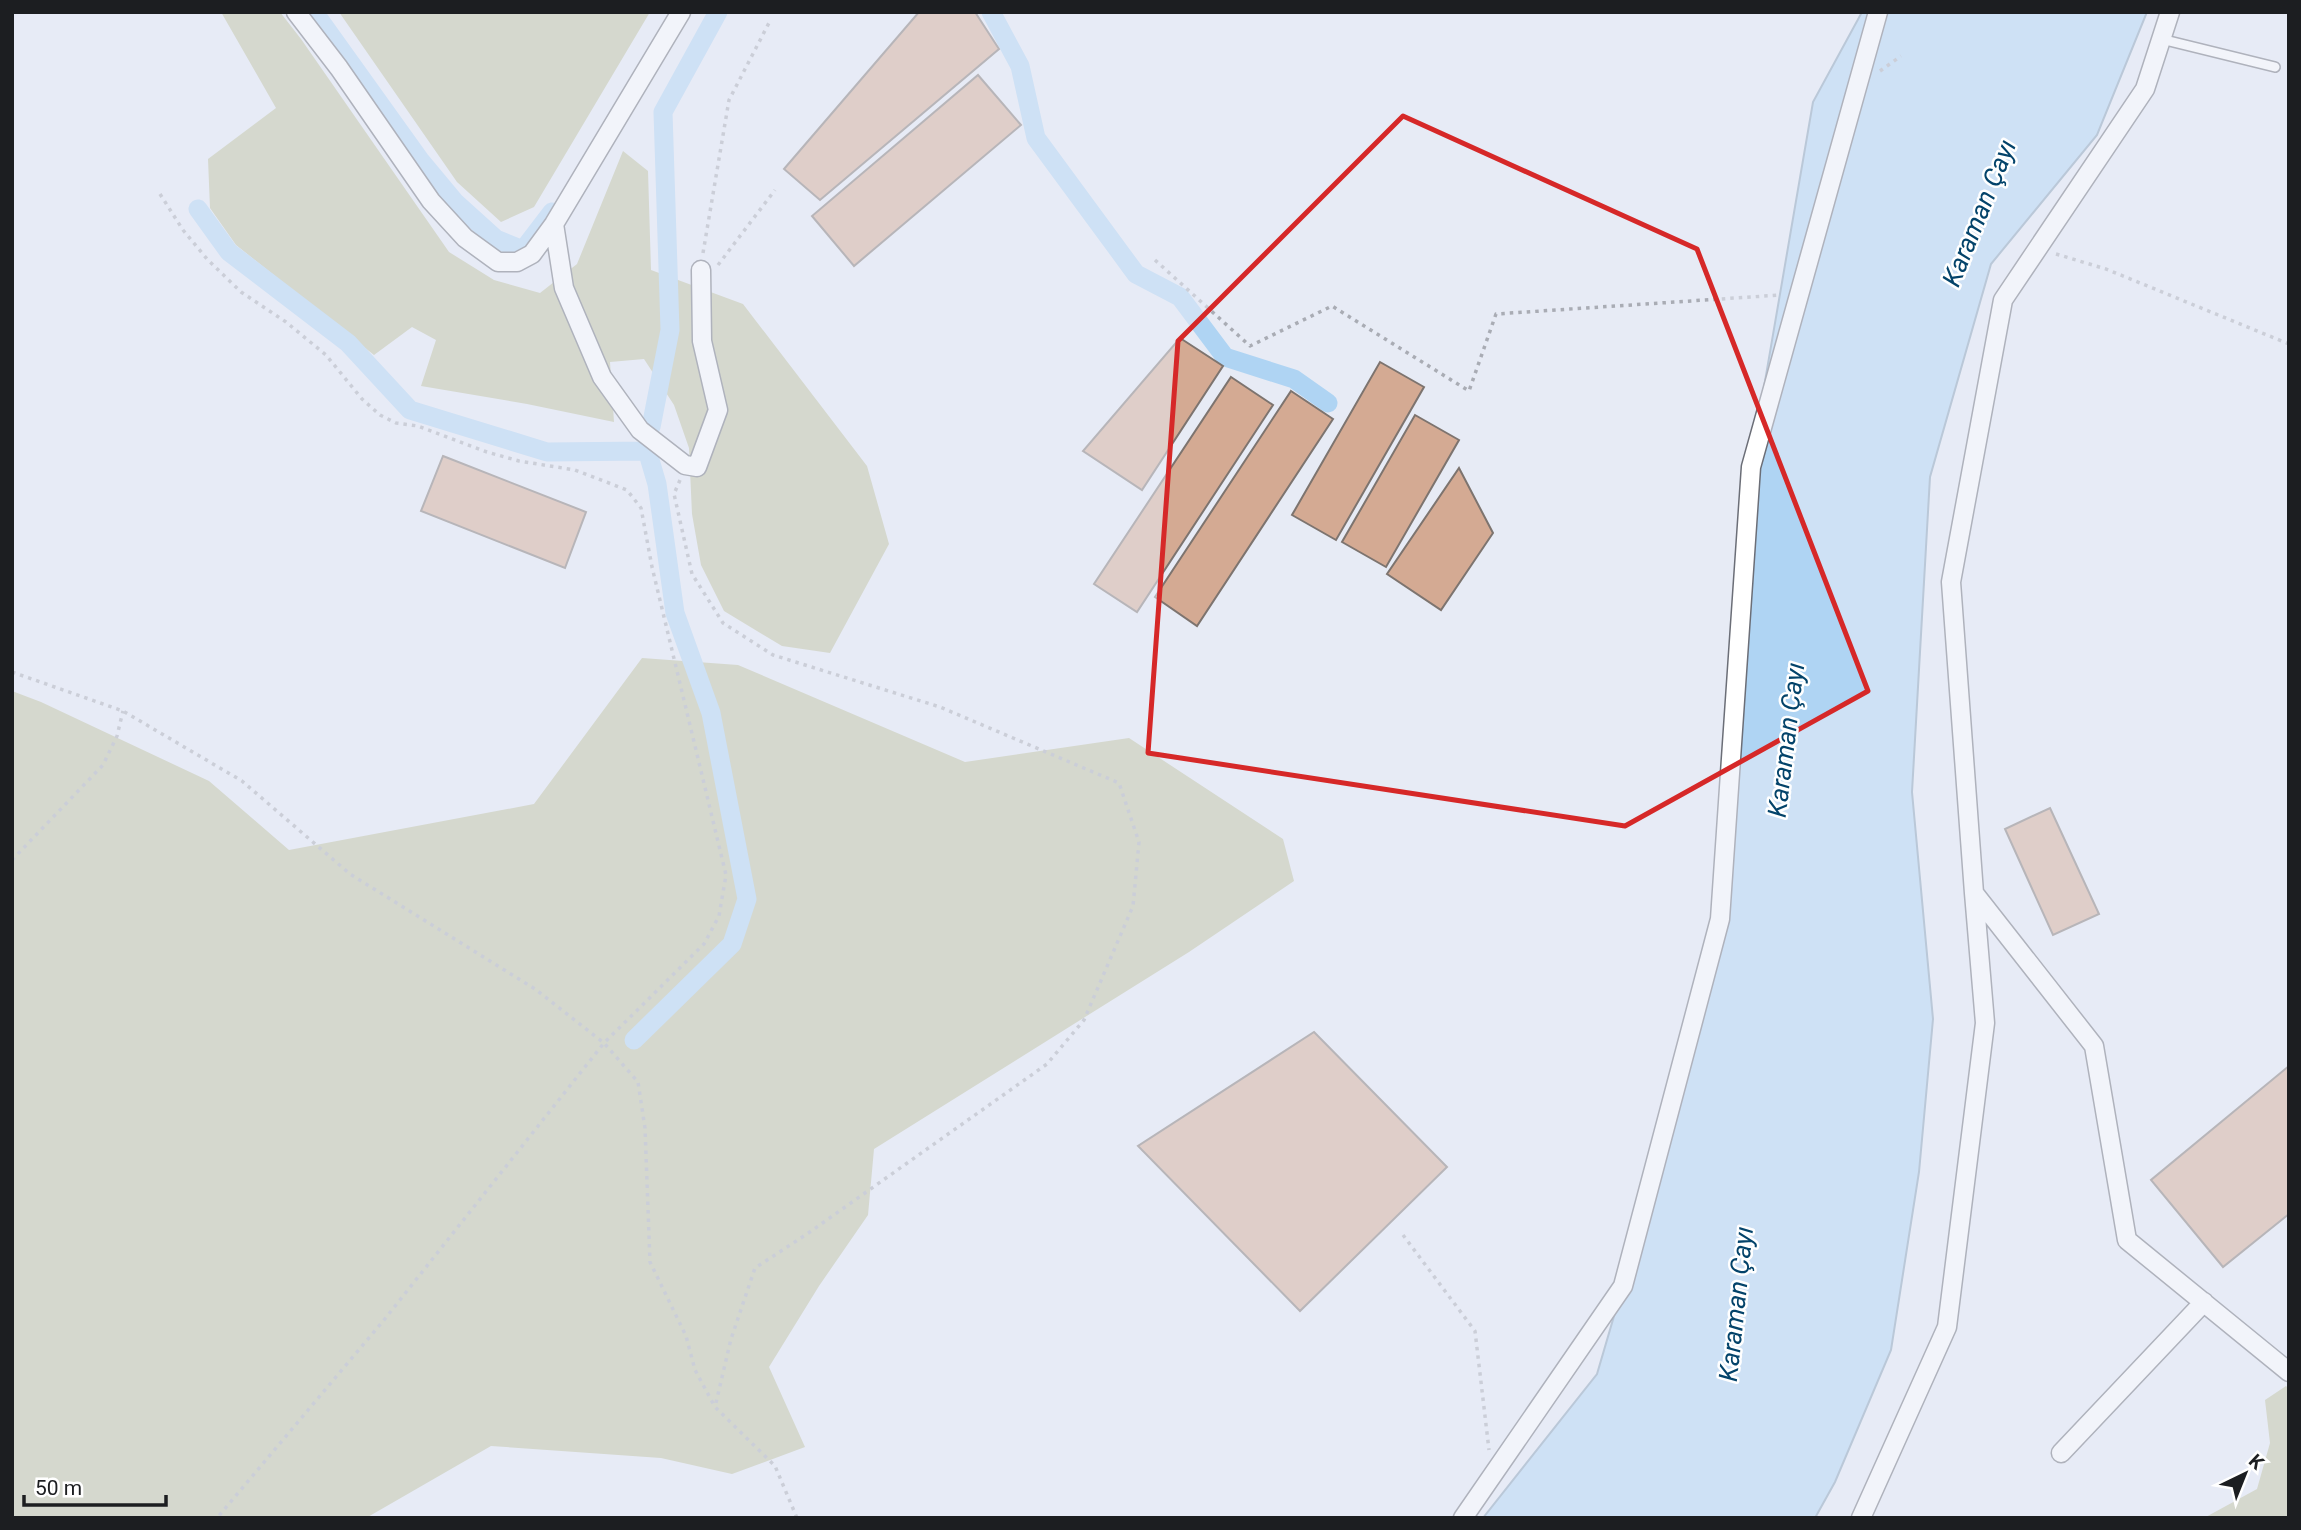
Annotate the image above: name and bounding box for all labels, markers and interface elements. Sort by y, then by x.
water label: Karaman Çayı [1936,135,2022,291]
water label: Karaman Çayı [1762,661,1810,819]
water label: Karaman Çayı [1713,1225,1759,1383]
north arrow [2210,1439,2280,1509]
text: K [2244,1449,2269,1475]
scale bar [24,1464,166,1508]
text: 50 m [35,1476,82,1500]

